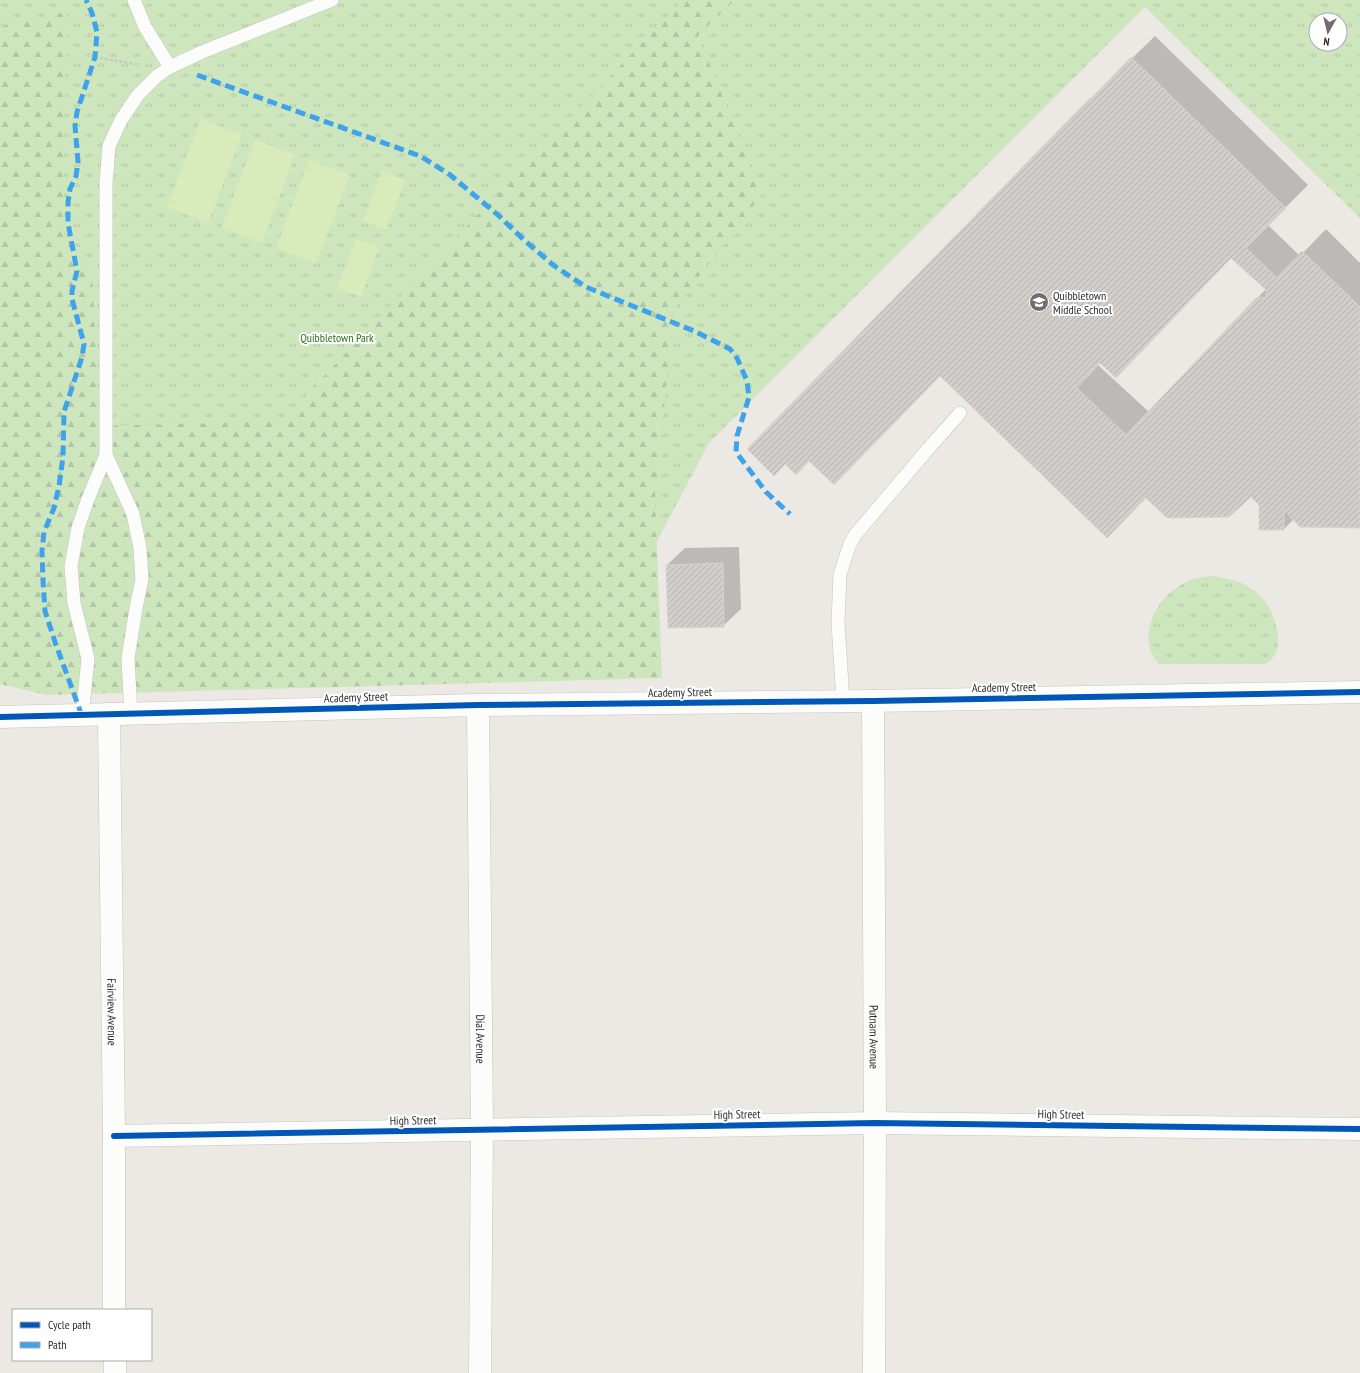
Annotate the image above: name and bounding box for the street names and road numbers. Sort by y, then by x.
street label: Academy Street [972,679,1037,695]
street label: Academy Street [648,684,713,700]
street label: Academy Street [324,688,389,706]
street label: Fairview Avenue [105,978,120,1046]
street label: Putnam Avenue [867,1005,882,1069]
street label: Dial Avenue [473,1014,489,1064]
street label: High Street [713,1106,761,1122]
street label: High Street [1037,1106,1085,1122]
street label: High Street [389,1112,437,1128]

